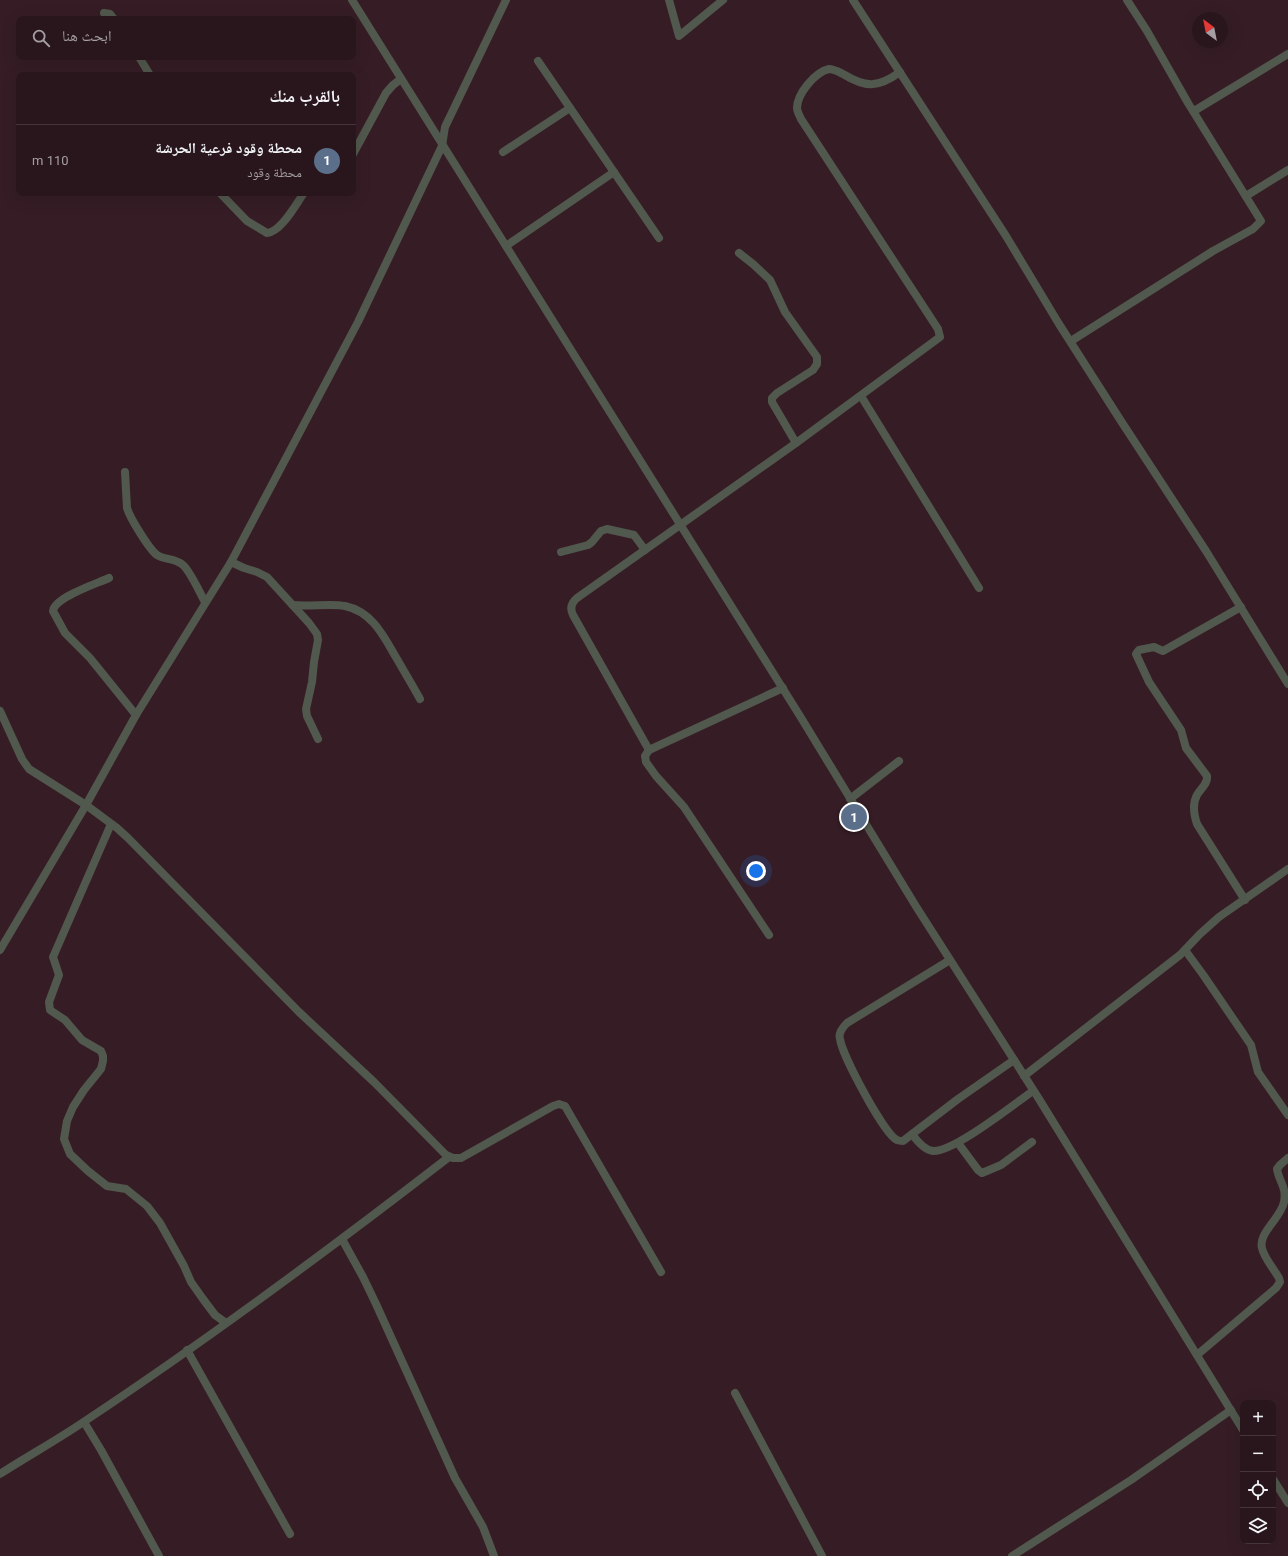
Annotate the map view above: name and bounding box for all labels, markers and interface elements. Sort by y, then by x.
north arrow [1192,12,1228,48]
search box [16,16,356,60]
icon: search [30,27,52,49]
text: ابحث هنا [62,27,111,45]
text: بالقرب منك [269,86,340,106]
text: محطة وقود فرعية الحرشة [155,139,302,157]
text: 110 m [32,153,69,168]
text: 1 [323,153,331,168]
text: محطة وقود [247,165,302,180]
pin: 1 [841,802,867,832]
your location [746,861,766,881]
map controls [1240,1400,1276,1544]
button: + [1240,1400,1276,1436]
button: − [1240,1436,1276,1472]
button: locate [1240,1472,1276,1508]
button: layers [1240,1508,1276,1544]

